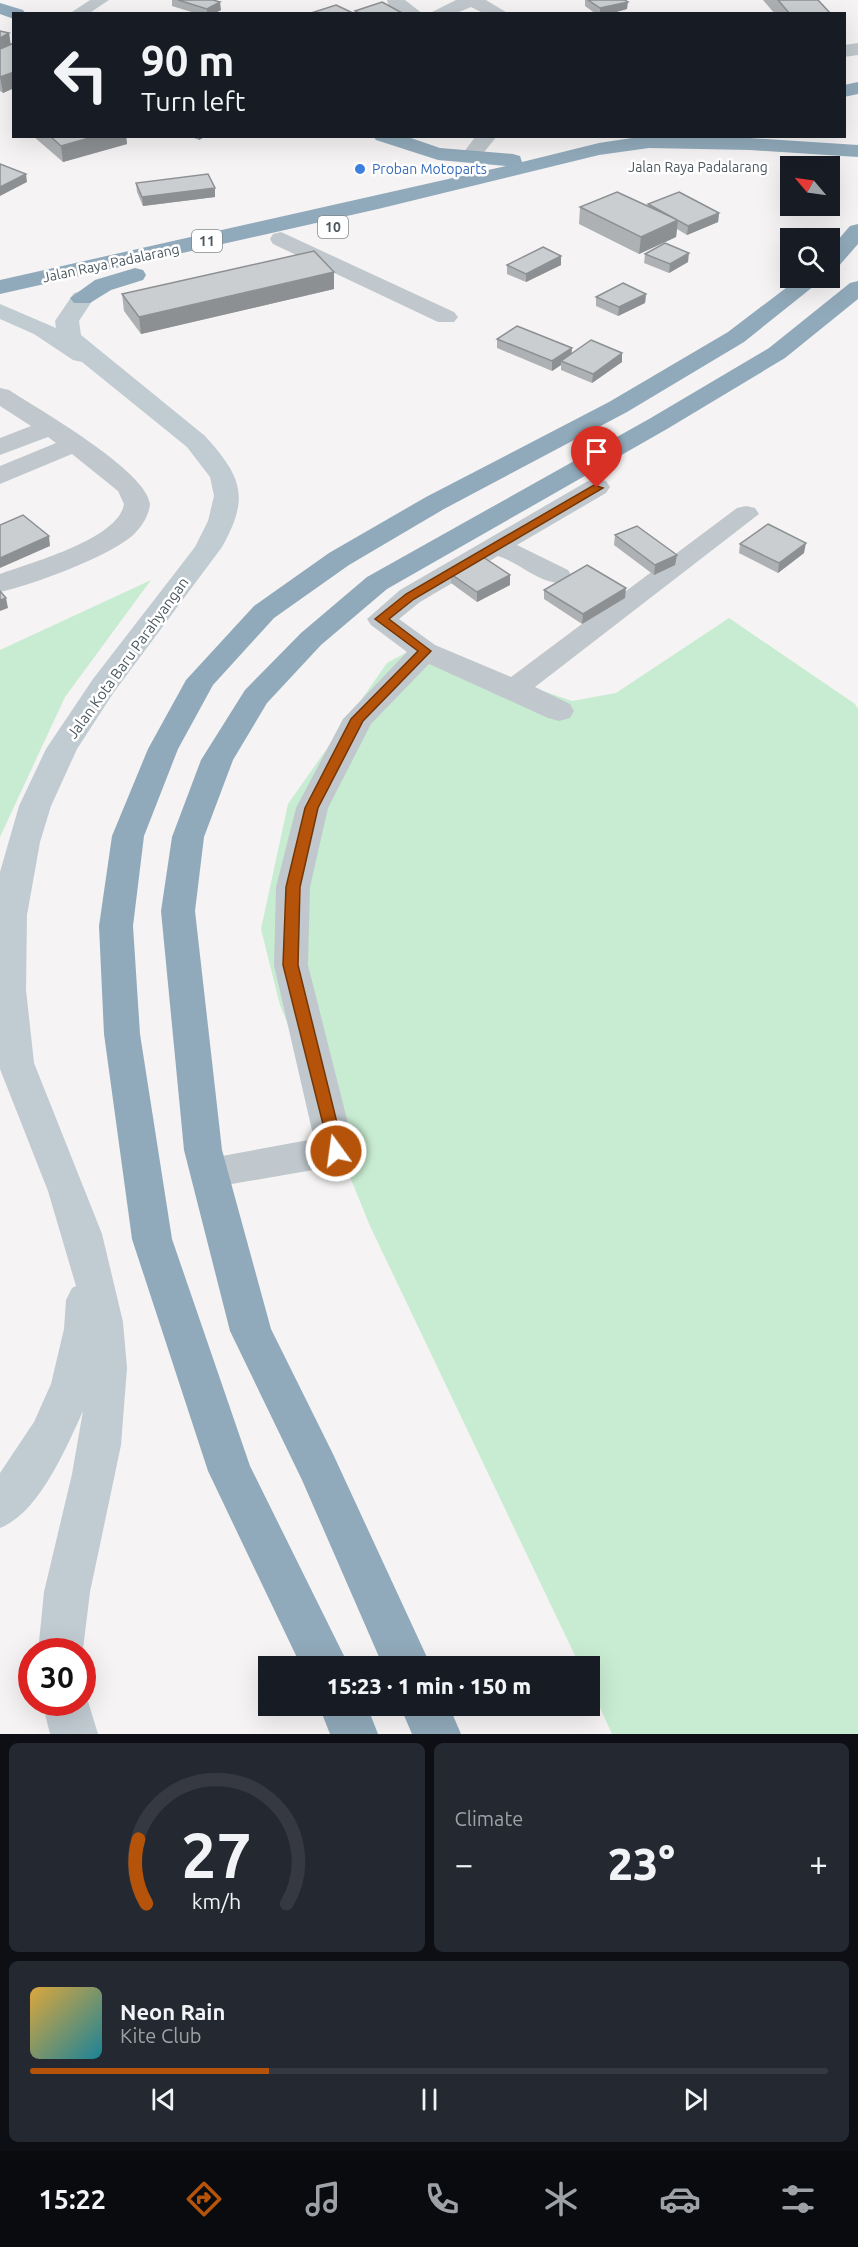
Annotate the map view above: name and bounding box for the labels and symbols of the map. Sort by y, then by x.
north arrow [780,156,840,216]
street label: Jalan Raya Padalarang [628,159,768,175]
place label: Proban Motoparts [372,161,487,177]
marker: Proban Motoparts [353,162,367,176]
road number: 10 [318,216,348,238]
road number: 11 [192,230,222,252]
street label: Jalan Raya Padalarang [41,241,181,285]
pin [571,426,622,488]
street label: Jalan Kota Baru Parahyangan [63,574,192,742]
position arrow [304,1119,368,1183]
speed limit sign: 30 [18,1638,96,1716]

